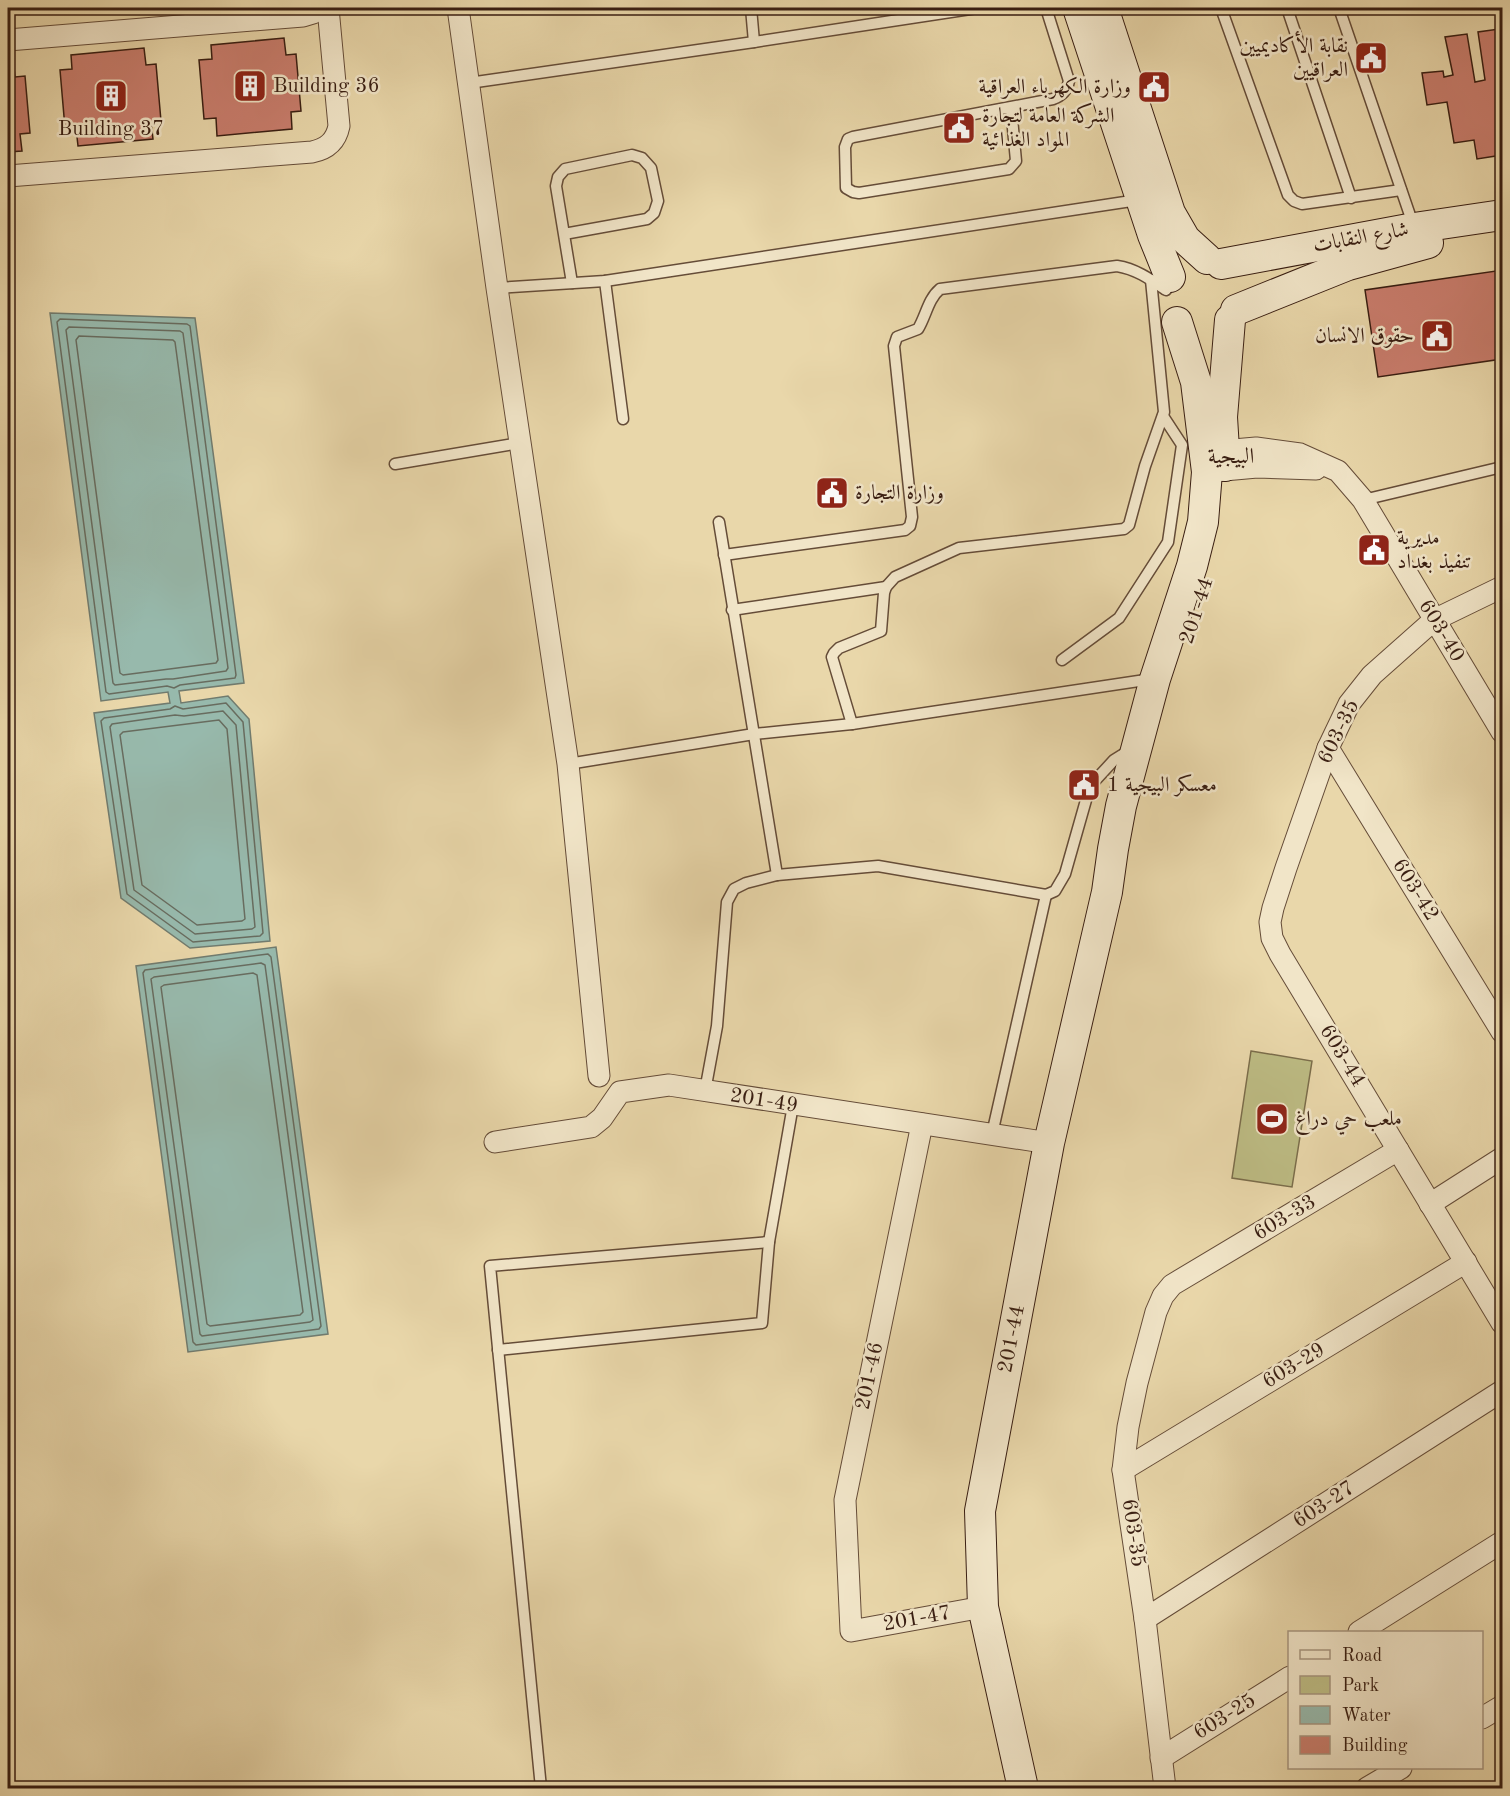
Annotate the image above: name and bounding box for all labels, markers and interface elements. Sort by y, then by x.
place label: نقابة الأكاديميين العراقيين [1239,30,1348,82]
public building icon: نقابة الأكاديميين العراقيين [1353,40,1389,76]
building icon: Building 36 [232,68,268,104]
public building icon: وزارة الكهرباء العراقية [1136,69,1172,105]
place label: Building 36 [273,76,380,97]
place label: وزارة الكهرباء العراقية [978,76,1131,99]
building icon: Building 37 [93,78,129,114]
place label: الشركة العامة لتجارة المواد الغذائية [982,102,1114,152]
public building icon: الشركة العامة لتجارة المواد الغذائية [941,110,977,146]
place label: Building 37 [58,119,164,140]
street label: شارع النقابات [1312,219,1411,263]
public building icon: حقوق الانسان [1419,318,1455,354]
place label: حقوق الانسان [1315,326,1414,348]
district label: البيجية [1208,446,1254,469]
public building icon: وزارة التجارة [814,475,850,511]
place label: وزارة التجارة [855,483,944,504]
place label: مديرية تنفيذ بغداد [1397,528,1472,574]
public building icon: مديرية تنفيذ بغداد [1356,532,1392,568]
street label: 201-44 [1176,575,1218,647]
street label: 603-40 [1414,596,1468,666]
street label: 603-35 [1315,697,1363,767]
public building icon: معسكر البيجية 1 [1066,767,1102,803]
place label: معسكر البيجية 1 [1107,774,1217,797]
street label: 603-42 [1388,855,1442,925]
street label: 603-44 [1315,1021,1369,1091]
street label: 201-49 [728,1085,800,1117]
sports icon: ملعب حي دراغ [1254,1101,1290,1137]
place label: ملعب حي دراغ [1295,1109,1402,1136]
street label: 603-33 [1250,1191,1320,1245]
street label: 201-44 [995,1303,1029,1375]
street label: 603-29 [1259,1339,1329,1393]
street label: 201-46 [853,1340,887,1412]
street label: 603-27 [1289,1477,1359,1533]
street label: 603-35 [1118,1498,1148,1568]
street label: 201-47 [881,1603,953,1635]
legend [1288,1631,1483,1769]
text: Road [1342,1647,1382,1665]
text: Park [1342,1677,1379,1695]
street label: 603-25 [1190,1690,1260,1744]
text: Water [1342,1707,1391,1725]
text: Building [1342,1737,1408,1755]

